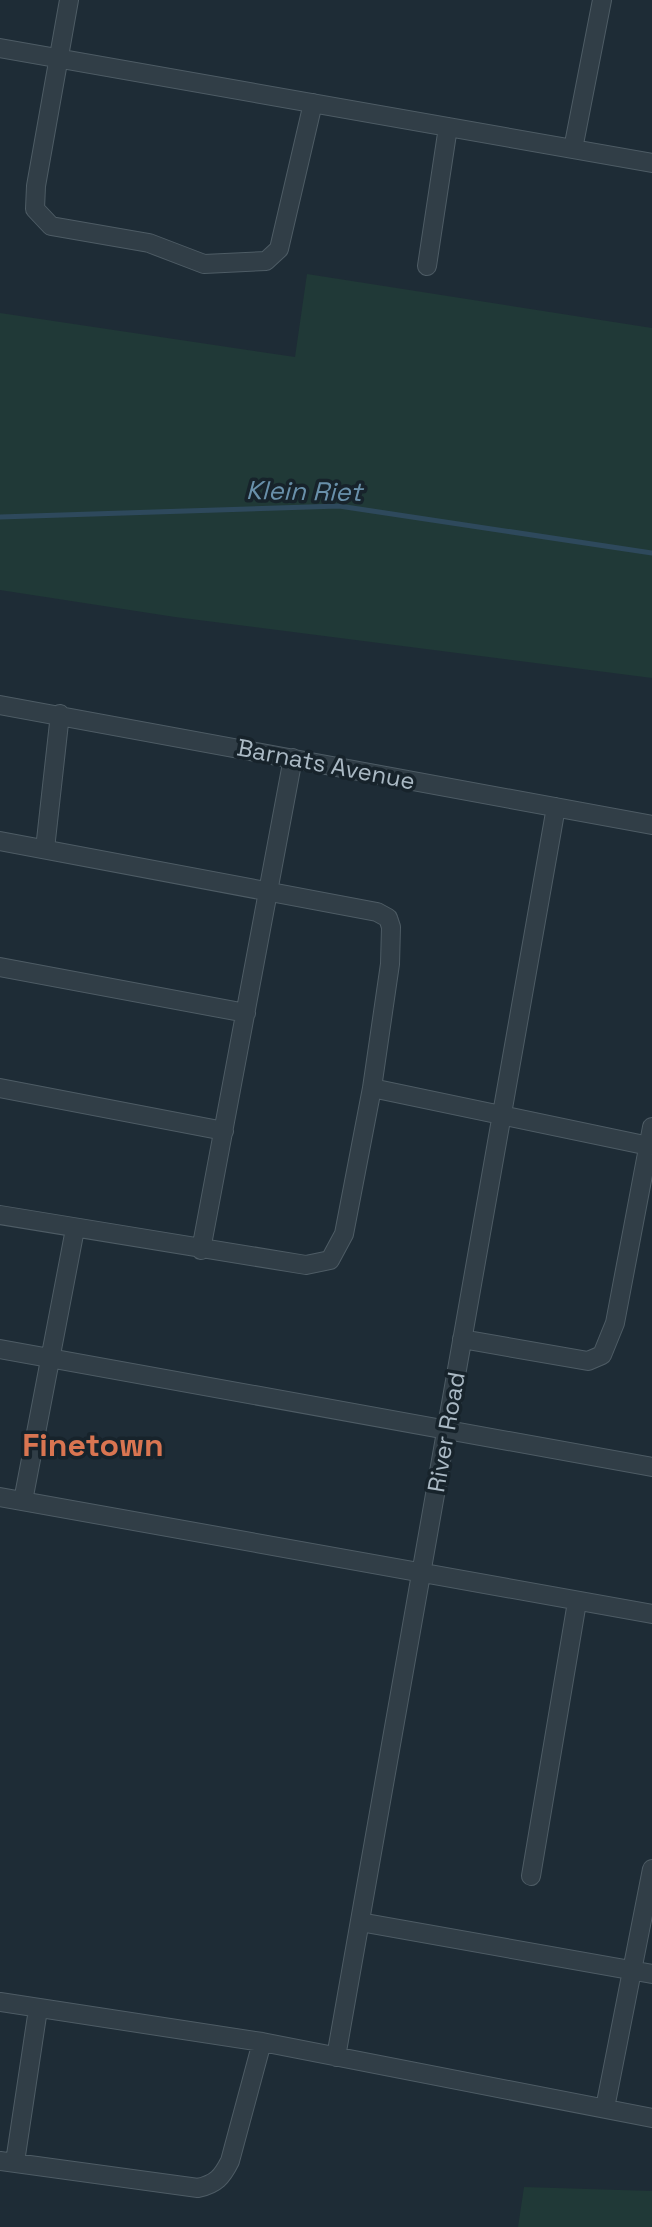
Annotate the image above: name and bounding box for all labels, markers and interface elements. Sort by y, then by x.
water label: Klein Riet [246,473,364,509]
street label: Barnats Avenue [234,732,418,796]
street label: River Road [420,1369,472,1495]
district label: Finetown [22,1425,164,1465]

